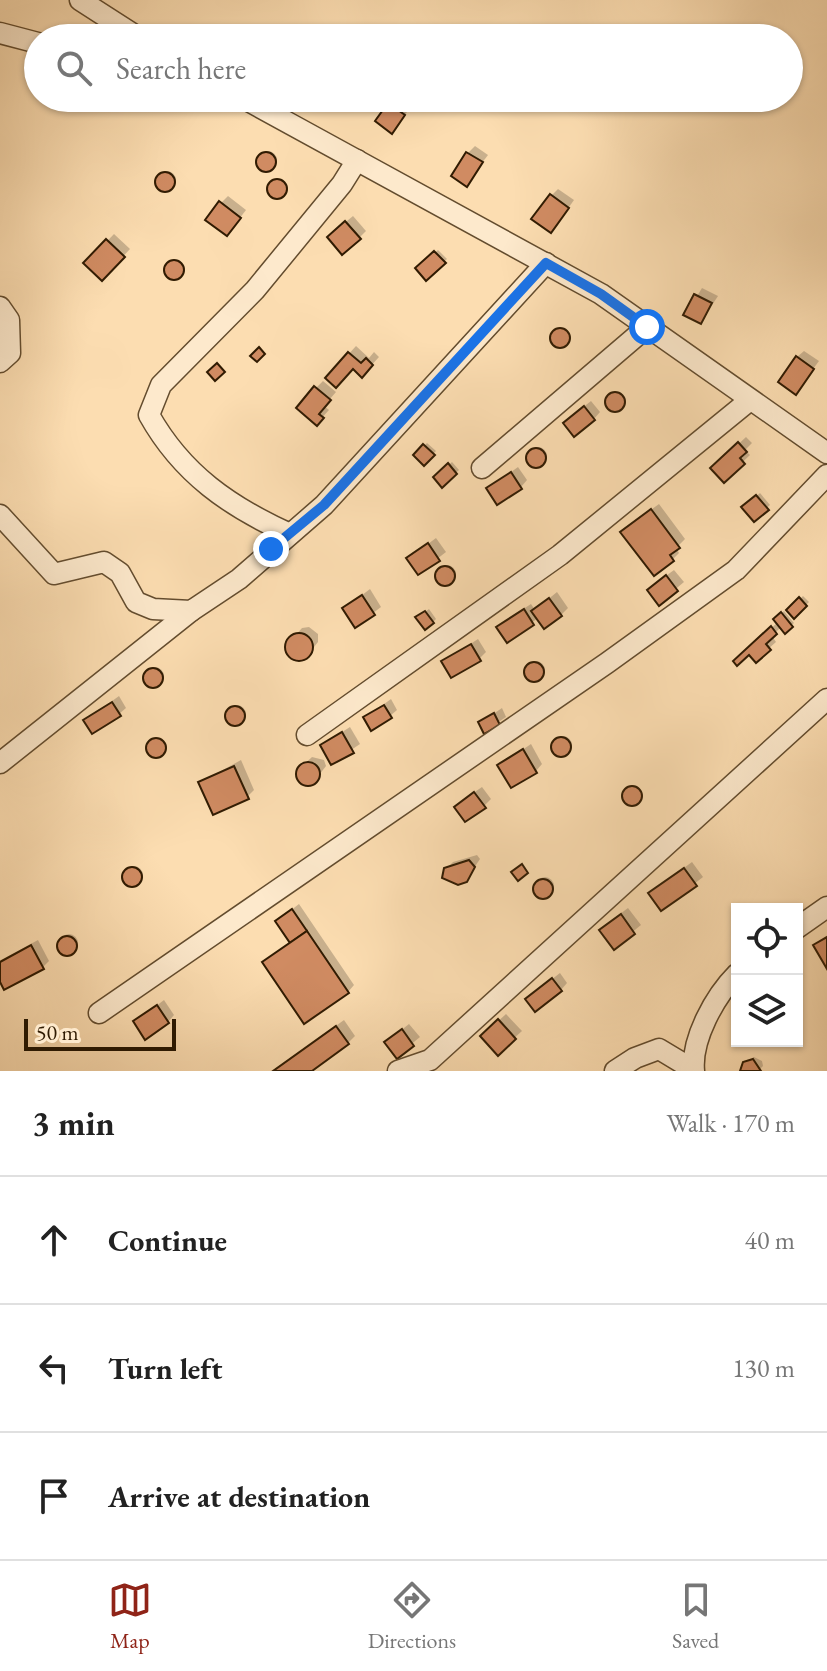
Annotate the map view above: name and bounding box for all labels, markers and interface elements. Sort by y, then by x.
search box [24,24,803,112]
icon: search [52,46,96,90]
text: Search here [116,49,246,88]
route start [629,309,665,345]
route end [253,531,289,567]
map controls [731,903,803,1047]
button: locate [731,903,803,975]
button: layers [731,975,803,1047]
scale bar [24,1015,176,1051]
text: 50 m [36,1018,79,1047]
text: 3 min [32,1101,115,1145]
text: Walk · 170 m [667,1106,795,1140]
icon: ahead [32,1218,76,1262]
text: Continue [108,1221,227,1260]
text: 40 m [745,1223,795,1257]
icon: left [32,1346,76,1390]
text: Turn left [108,1349,222,1388]
text: 130 m [732,1351,795,1385]
icon: arrive [32,1474,76,1518]
text: Arrive at destination [108,1477,370,1516]
tab: Map [108,1578,152,1655]
tab: Directions [368,1578,456,1655]
tab: Saved [672,1578,719,1655]

